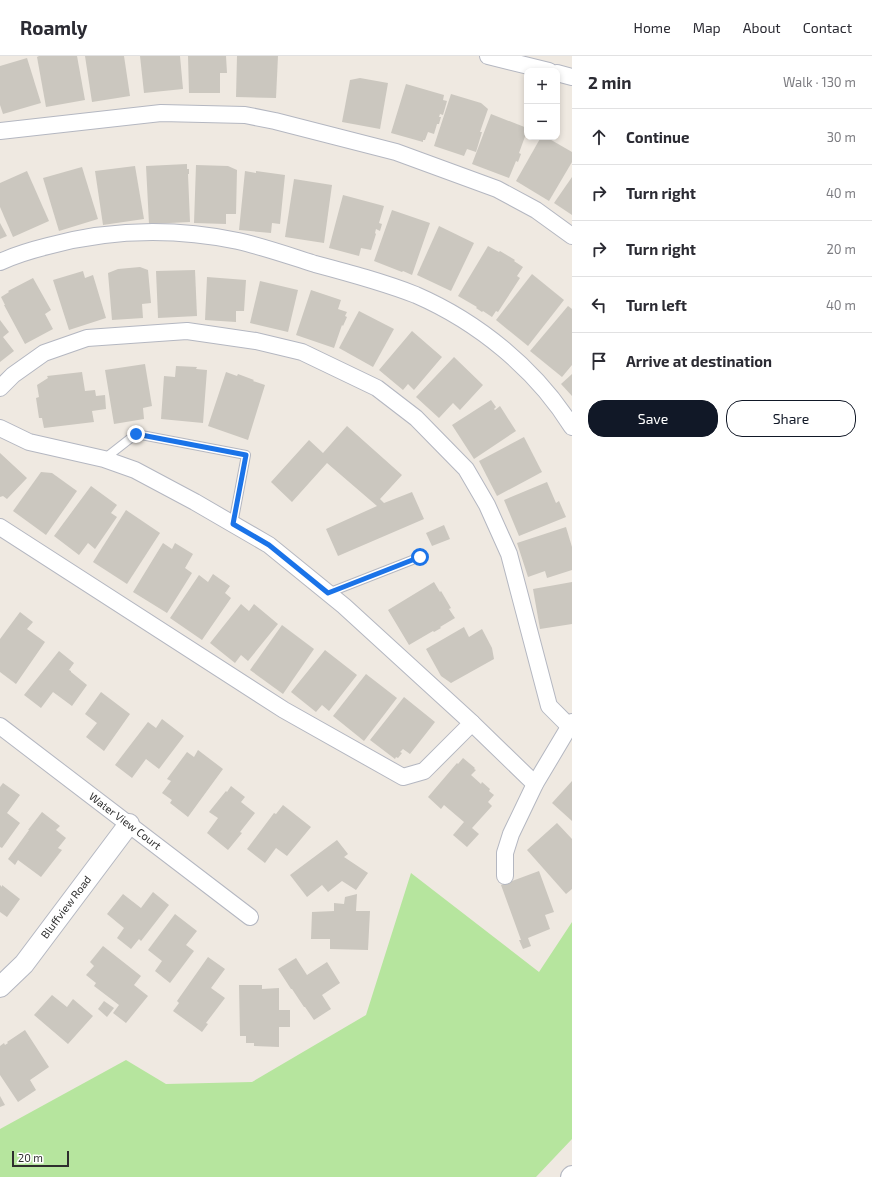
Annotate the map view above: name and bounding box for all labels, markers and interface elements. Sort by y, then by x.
text: Roamly [20,16,87,39]
text: Home [634,19,671,36]
text: Map [693,19,721,36]
text: About [743,19,781,36]
text: Contact [803,19,852,36]
map controls [524,68,560,140]
button: + [524,68,560,104]
text: 2 min [588,72,631,92]
text: Walk · 130 m [783,74,856,90]
button: − [524,104,560,140]
icon: ahead [588,126,610,148]
text: Continue [626,128,689,146]
text: 30 m [827,129,856,145]
icon: right [588,182,610,204]
text: Turn right [626,184,696,202]
text: 40 m [826,185,856,201]
icon: right [588,238,610,260]
text: Turn right [626,240,696,258]
text: 20 m [827,241,856,257]
icon: left [588,294,610,316]
text: Turn left [626,296,687,314]
text: 40 m [826,297,856,313]
icon: arrive [588,350,610,372]
text: Arrive at destination [626,352,772,370]
button: Save [588,400,718,437]
button: Share [726,400,856,437]
route end [127,425,145,443]
route start [411,548,429,566]
street label: Water View Court [87,789,164,852]
street label: Bluffview Road [38,873,93,941]
scale bar [12,1149,69,1168]
text: 20 m [18,1151,43,1164]

